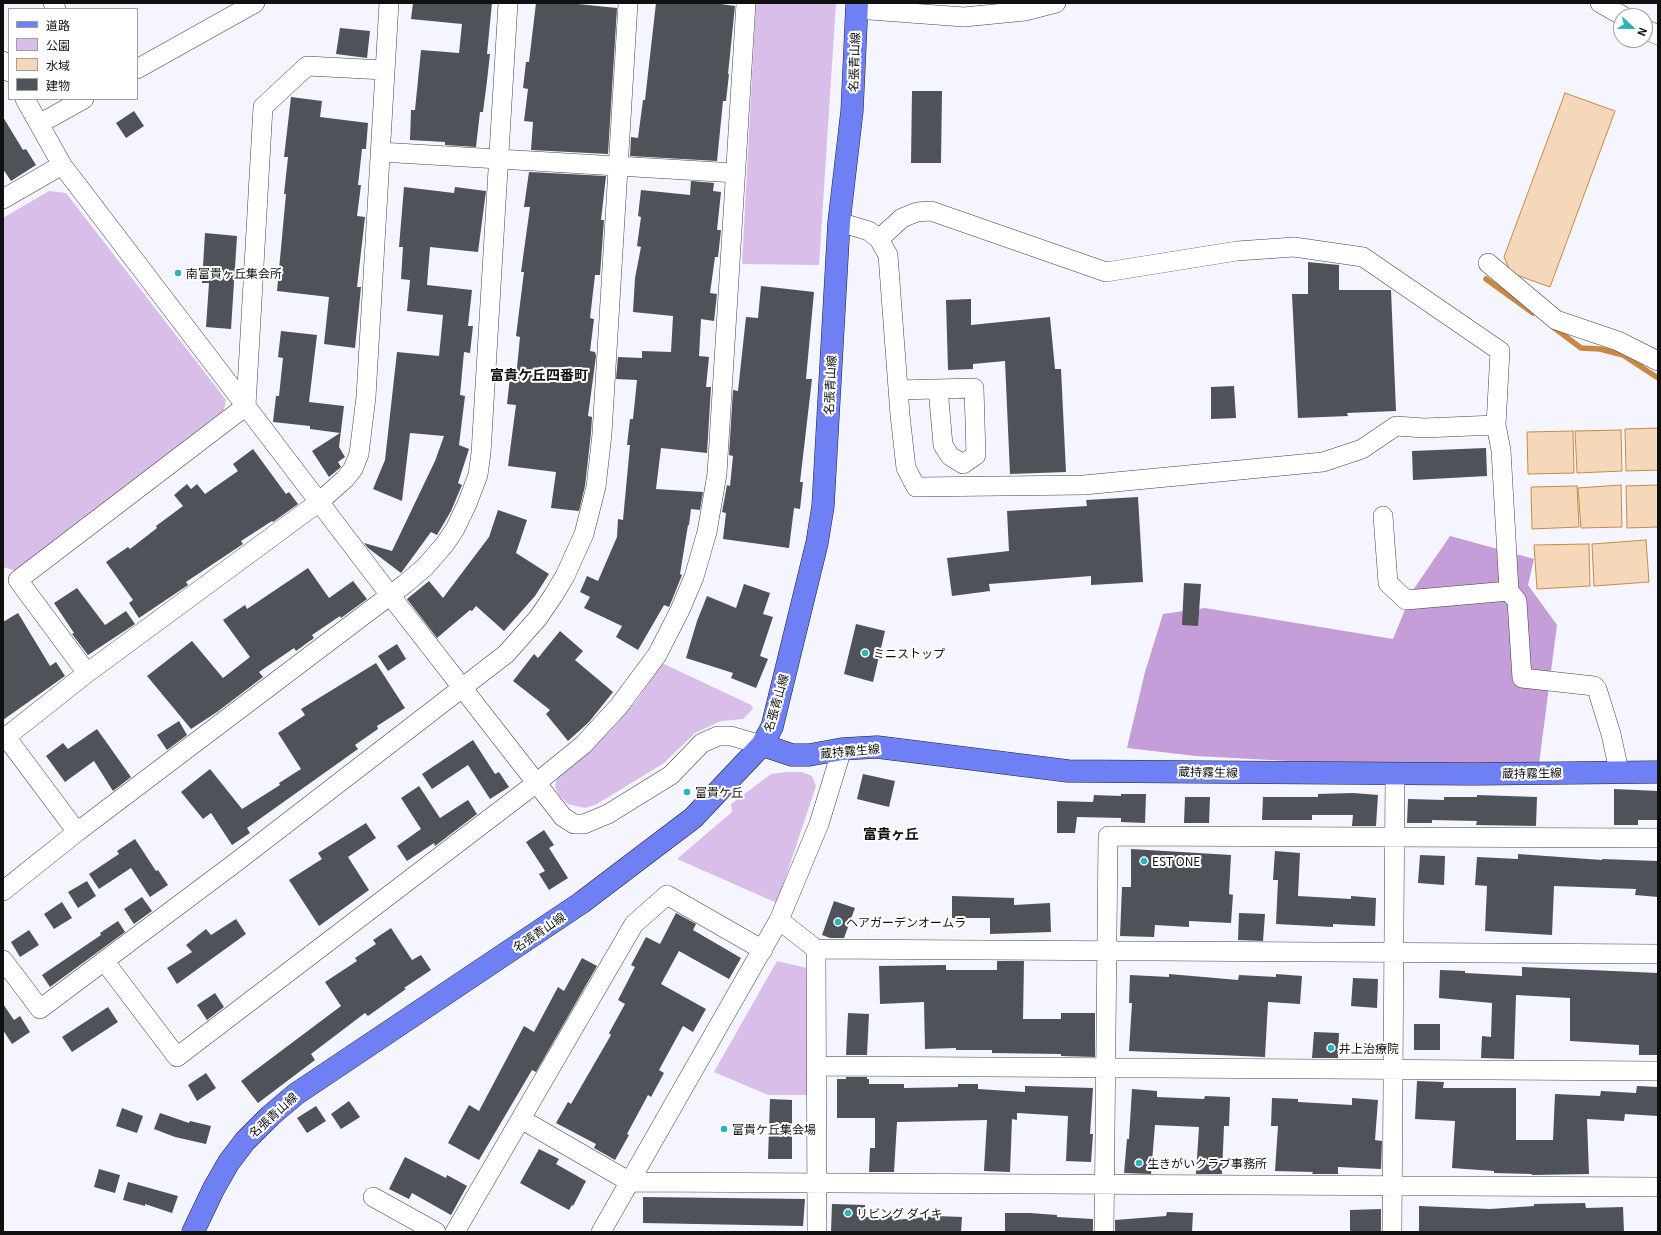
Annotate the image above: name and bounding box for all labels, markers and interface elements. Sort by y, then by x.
legend [8,8,138,100]
north arrow [1613,8,1653,48]
text: 道路 [46,16,70,33]
text: N [1634,25,1652,39]
street label: 名張青山線 [846,32,862,92]
text: 公園 [46,36,70,53]
text: 水域 [46,56,70,73]
text: 建物 [46,76,70,93]
place label: 南富貴ヶ丘集会所 [186,266,282,280]
marker: 南富貴ヶ丘集会所 [173,268,183,278]
street label: 名張青山線 [821,355,839,415]
district label: 富貴ケ丘四番町 [490,367,588,383]
place label: ミニストップ [873,646,945,660]
marker: ミニストップ [860,648,870,658]
street label: 名張青山線 [761,672,791,734]
street label: 蔵持霧生線 [819,741,881,761]
street label: 蔵持霧生線 [1178,764,1238,780]
street label: 蔵持霧生線 [1502,765,1562,781]
place label: 富貴ケ丘 [695,785,743,799]
marker: 富貴ケ丘 [682,787,692,797]
district label: 富貴ヶ丘 [863,826,919,842]
place label: EST ONE [1152,854,1200,868]
marker: EST ONE [1139,856,1149,866]
street label: 名張青山線 [510,909,568,955]
place label: ヘアガーデンオームラ [846,915,966,929]
marker: ヘアガーデンオームラ [833,917,843,927]
place label: 井上治療院 [1339,1041,1399,1055]
marker: 井上治療院 [1326,1043,1336,1053]
street label: 名張青山線 [246,1090,300,1140]
place label: 富貴ケ丘集会場 [732,1122,816,1136]
marker: 富貴ケ丘集会場 [719,1124,729,1134]
place label: 生きがいクラブ事務所 [1147,1156,1267,1170]
marker: 生きがいクラブ事務所 [1134,1158,1144,1168]
place label: リビング ダイキ [856,1206,943,1220]
marker: リビング ダイキ [843,1208,853,1218]

